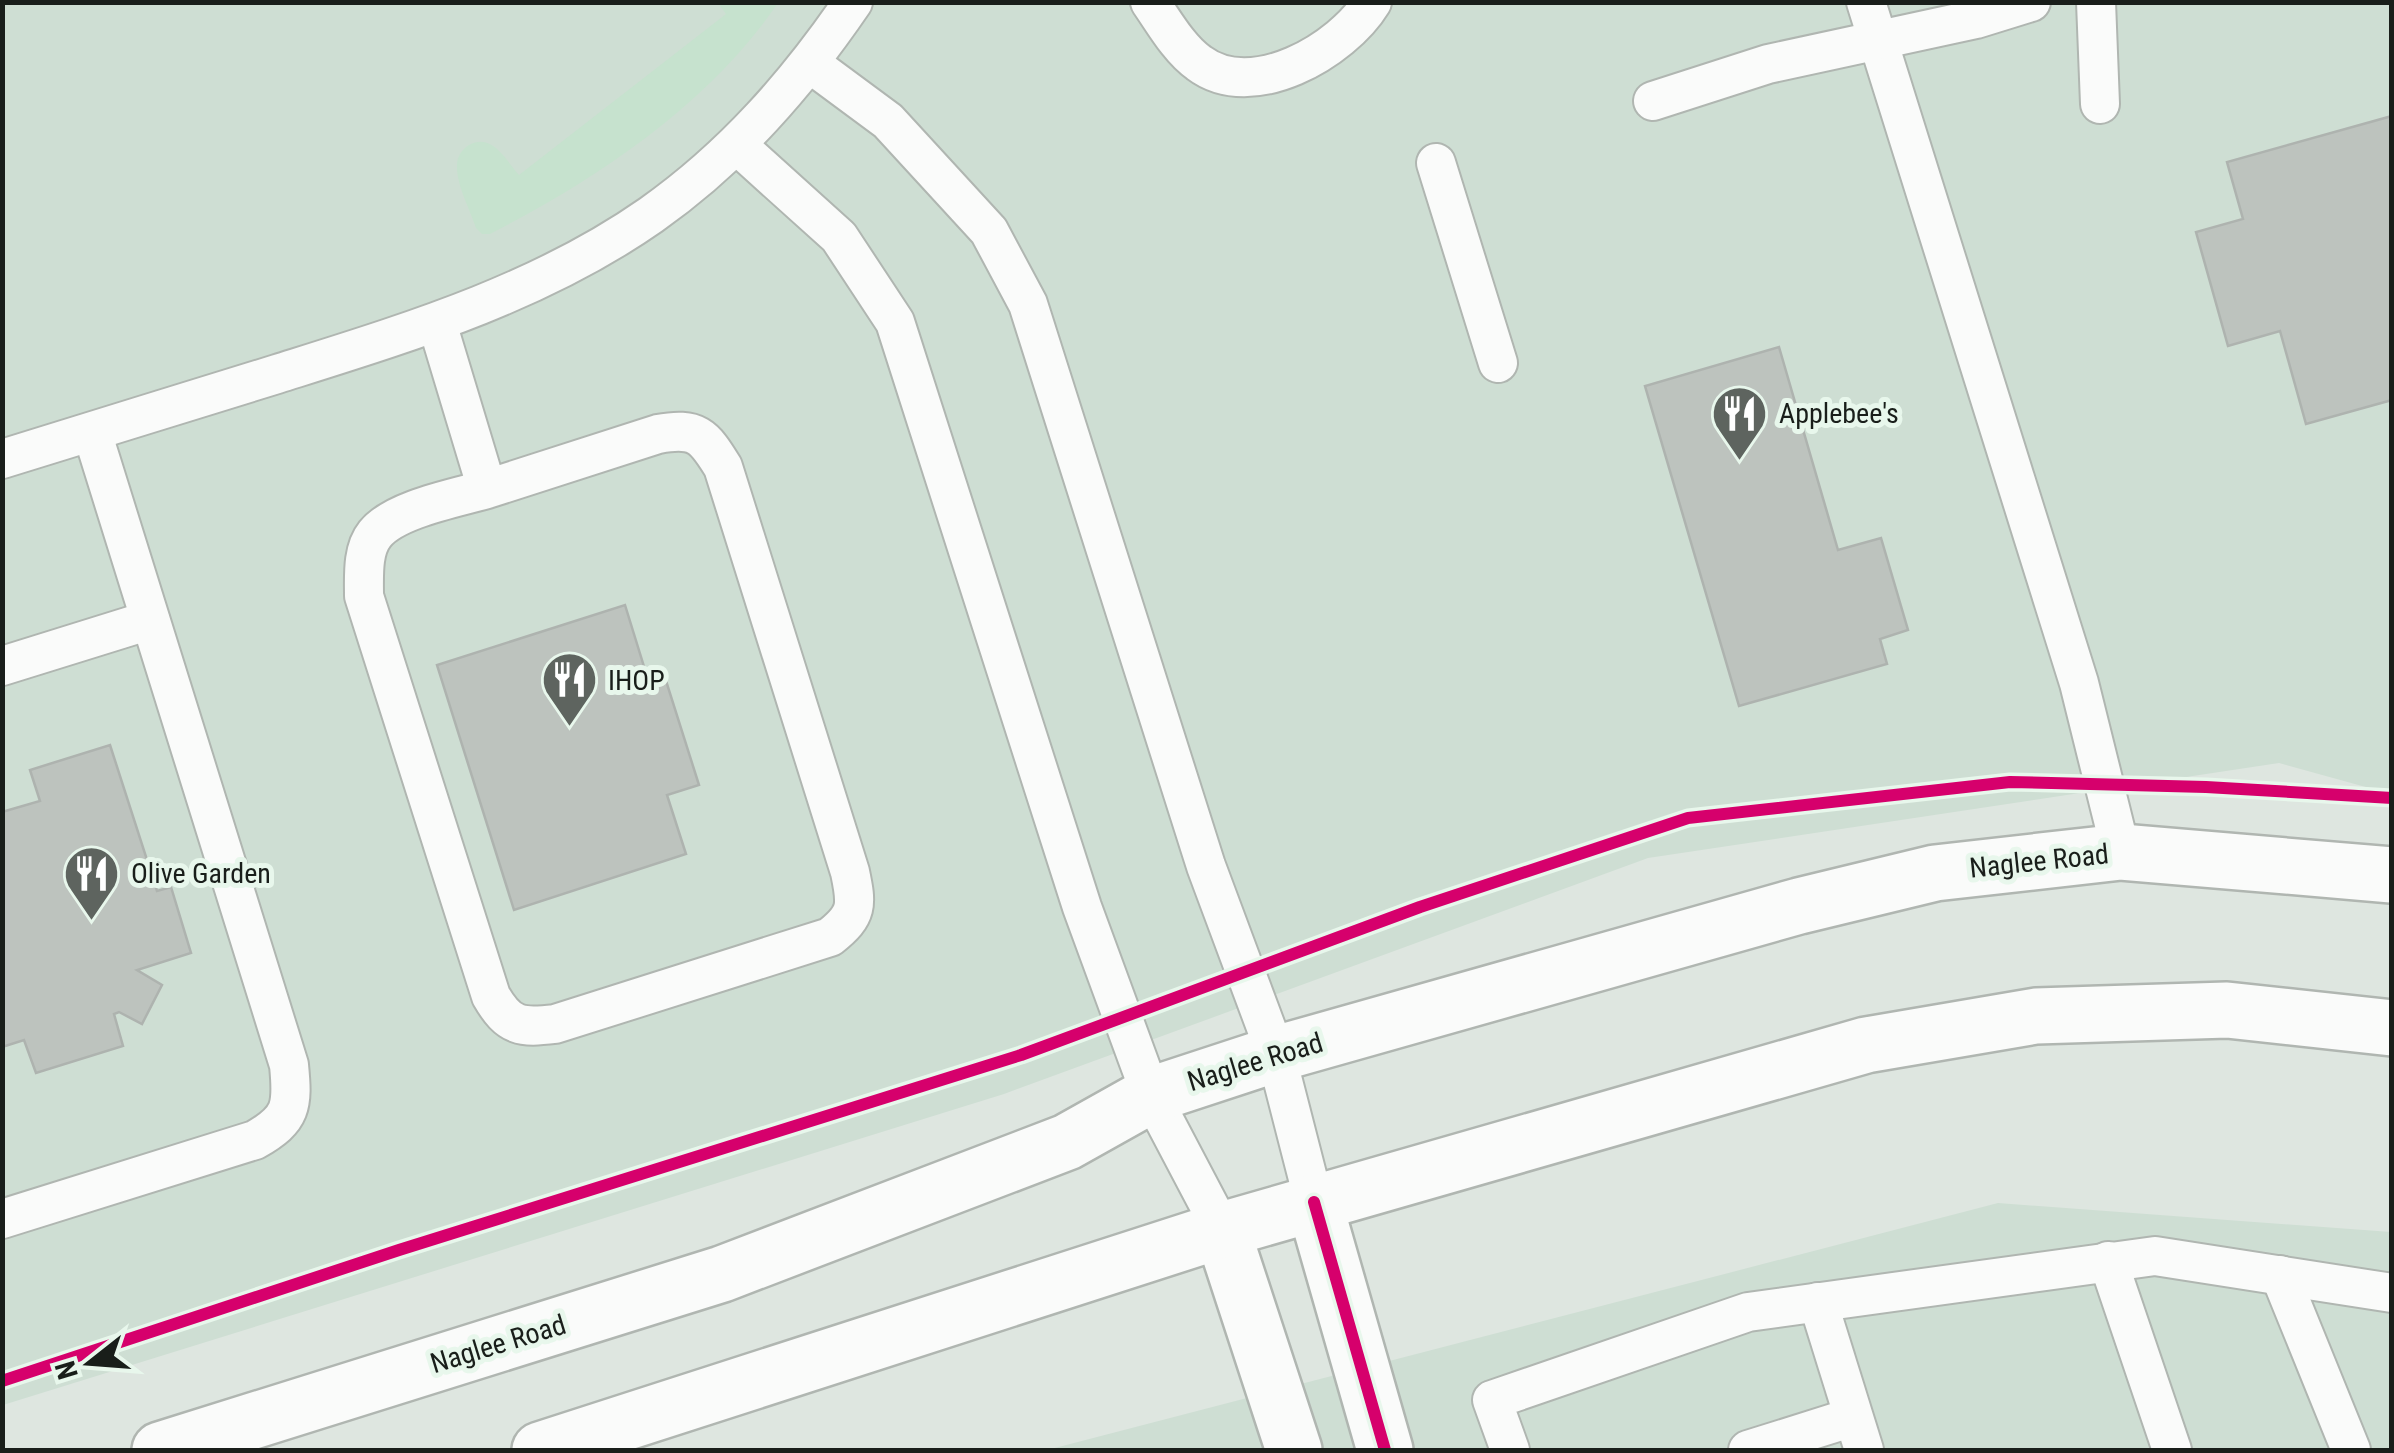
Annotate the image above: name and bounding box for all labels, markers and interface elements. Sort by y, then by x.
restaurant icon: Applebee's [1710,383,1770,462]
place label: Applebee's [1779,397,1899,430]
restaurant icon: IHOP [539,650,599,729]
place label: IHOP [608,664,665,697]
street label: Naglee Road [1968,837,2110,885]
restaurant icon: Olive Garden [62,843,122,922]
place label: Olive Garden [131,857,271,890]
street label: Naglee Road [1183,1026,1327,1098]
street label: Naglee Road [426,1308,570,1380]
north arrow [40,1313,140,1413]
text: N [48,1357,85,1383]

